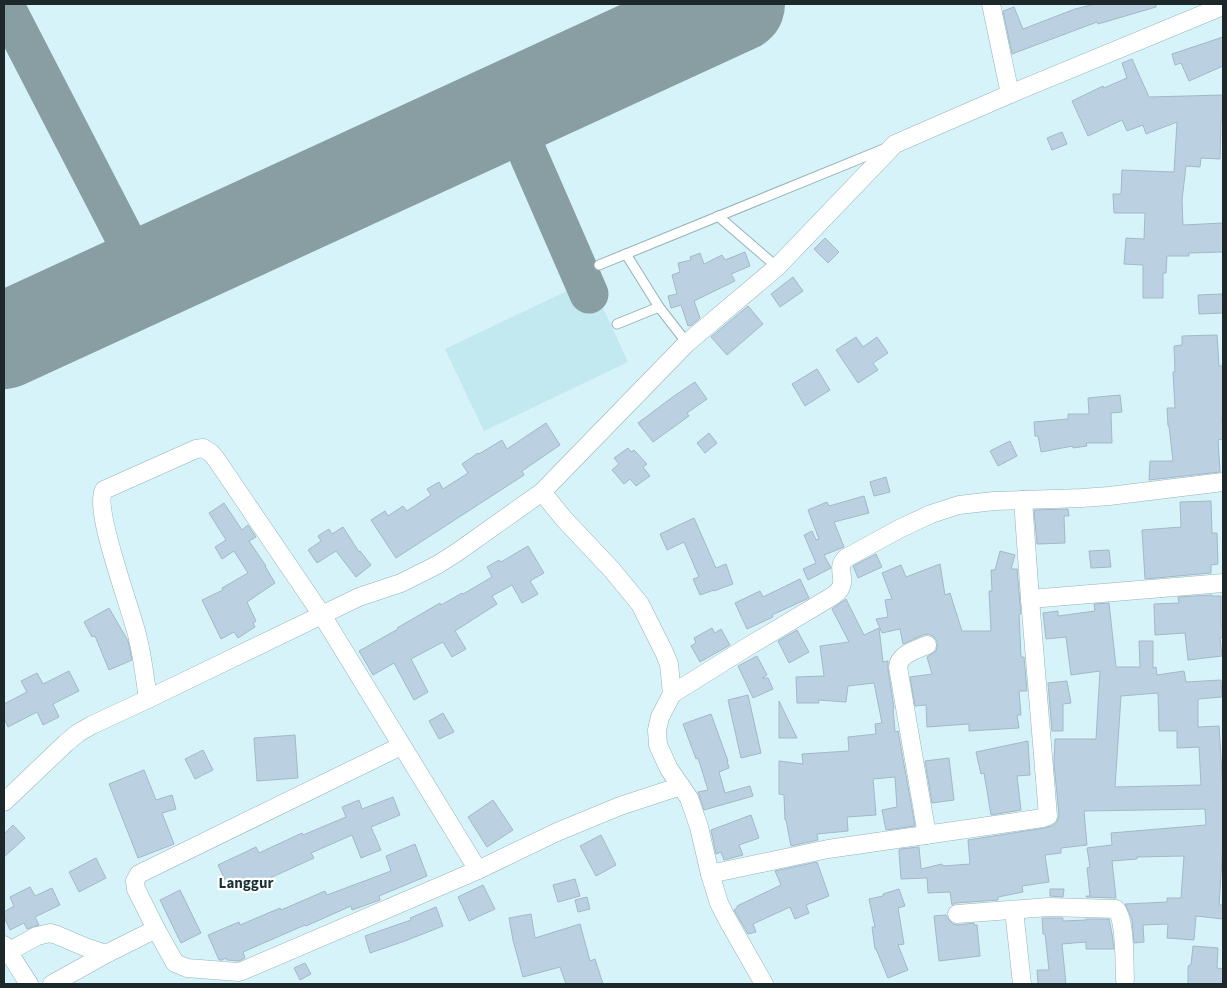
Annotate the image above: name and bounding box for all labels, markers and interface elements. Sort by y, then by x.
district label: Langgur [219,873,273,894]

